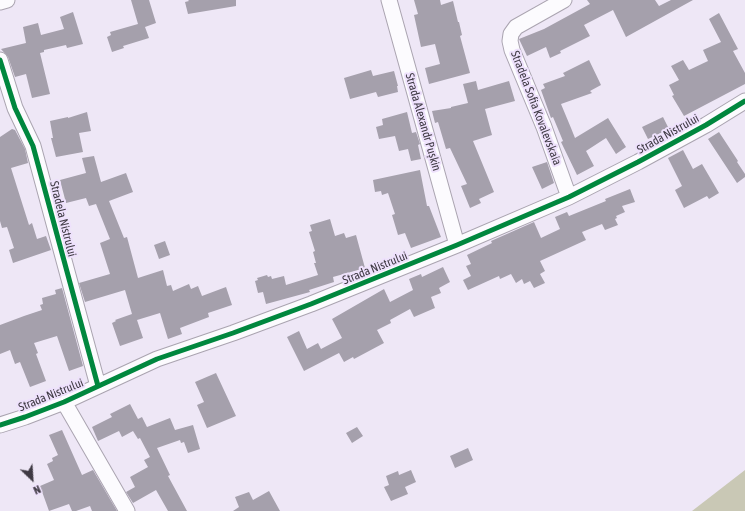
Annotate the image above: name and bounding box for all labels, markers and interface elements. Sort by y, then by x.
street label: Stradela Sofia Kovalevskaia [508,49,564,167]
street label: Strada Alexandr Pușkin [402,71,444,173]
street label: Strada Nistrului [634,111,702,157]
street label: Stradela Nistrului [47,180,79,258]
street label: Strada Nistrului [340,248,410,288]
street label: Strada Nistrului [16,375,86,415]
north arrow [12,459,52,499]
text: N [32,483,43,497]

